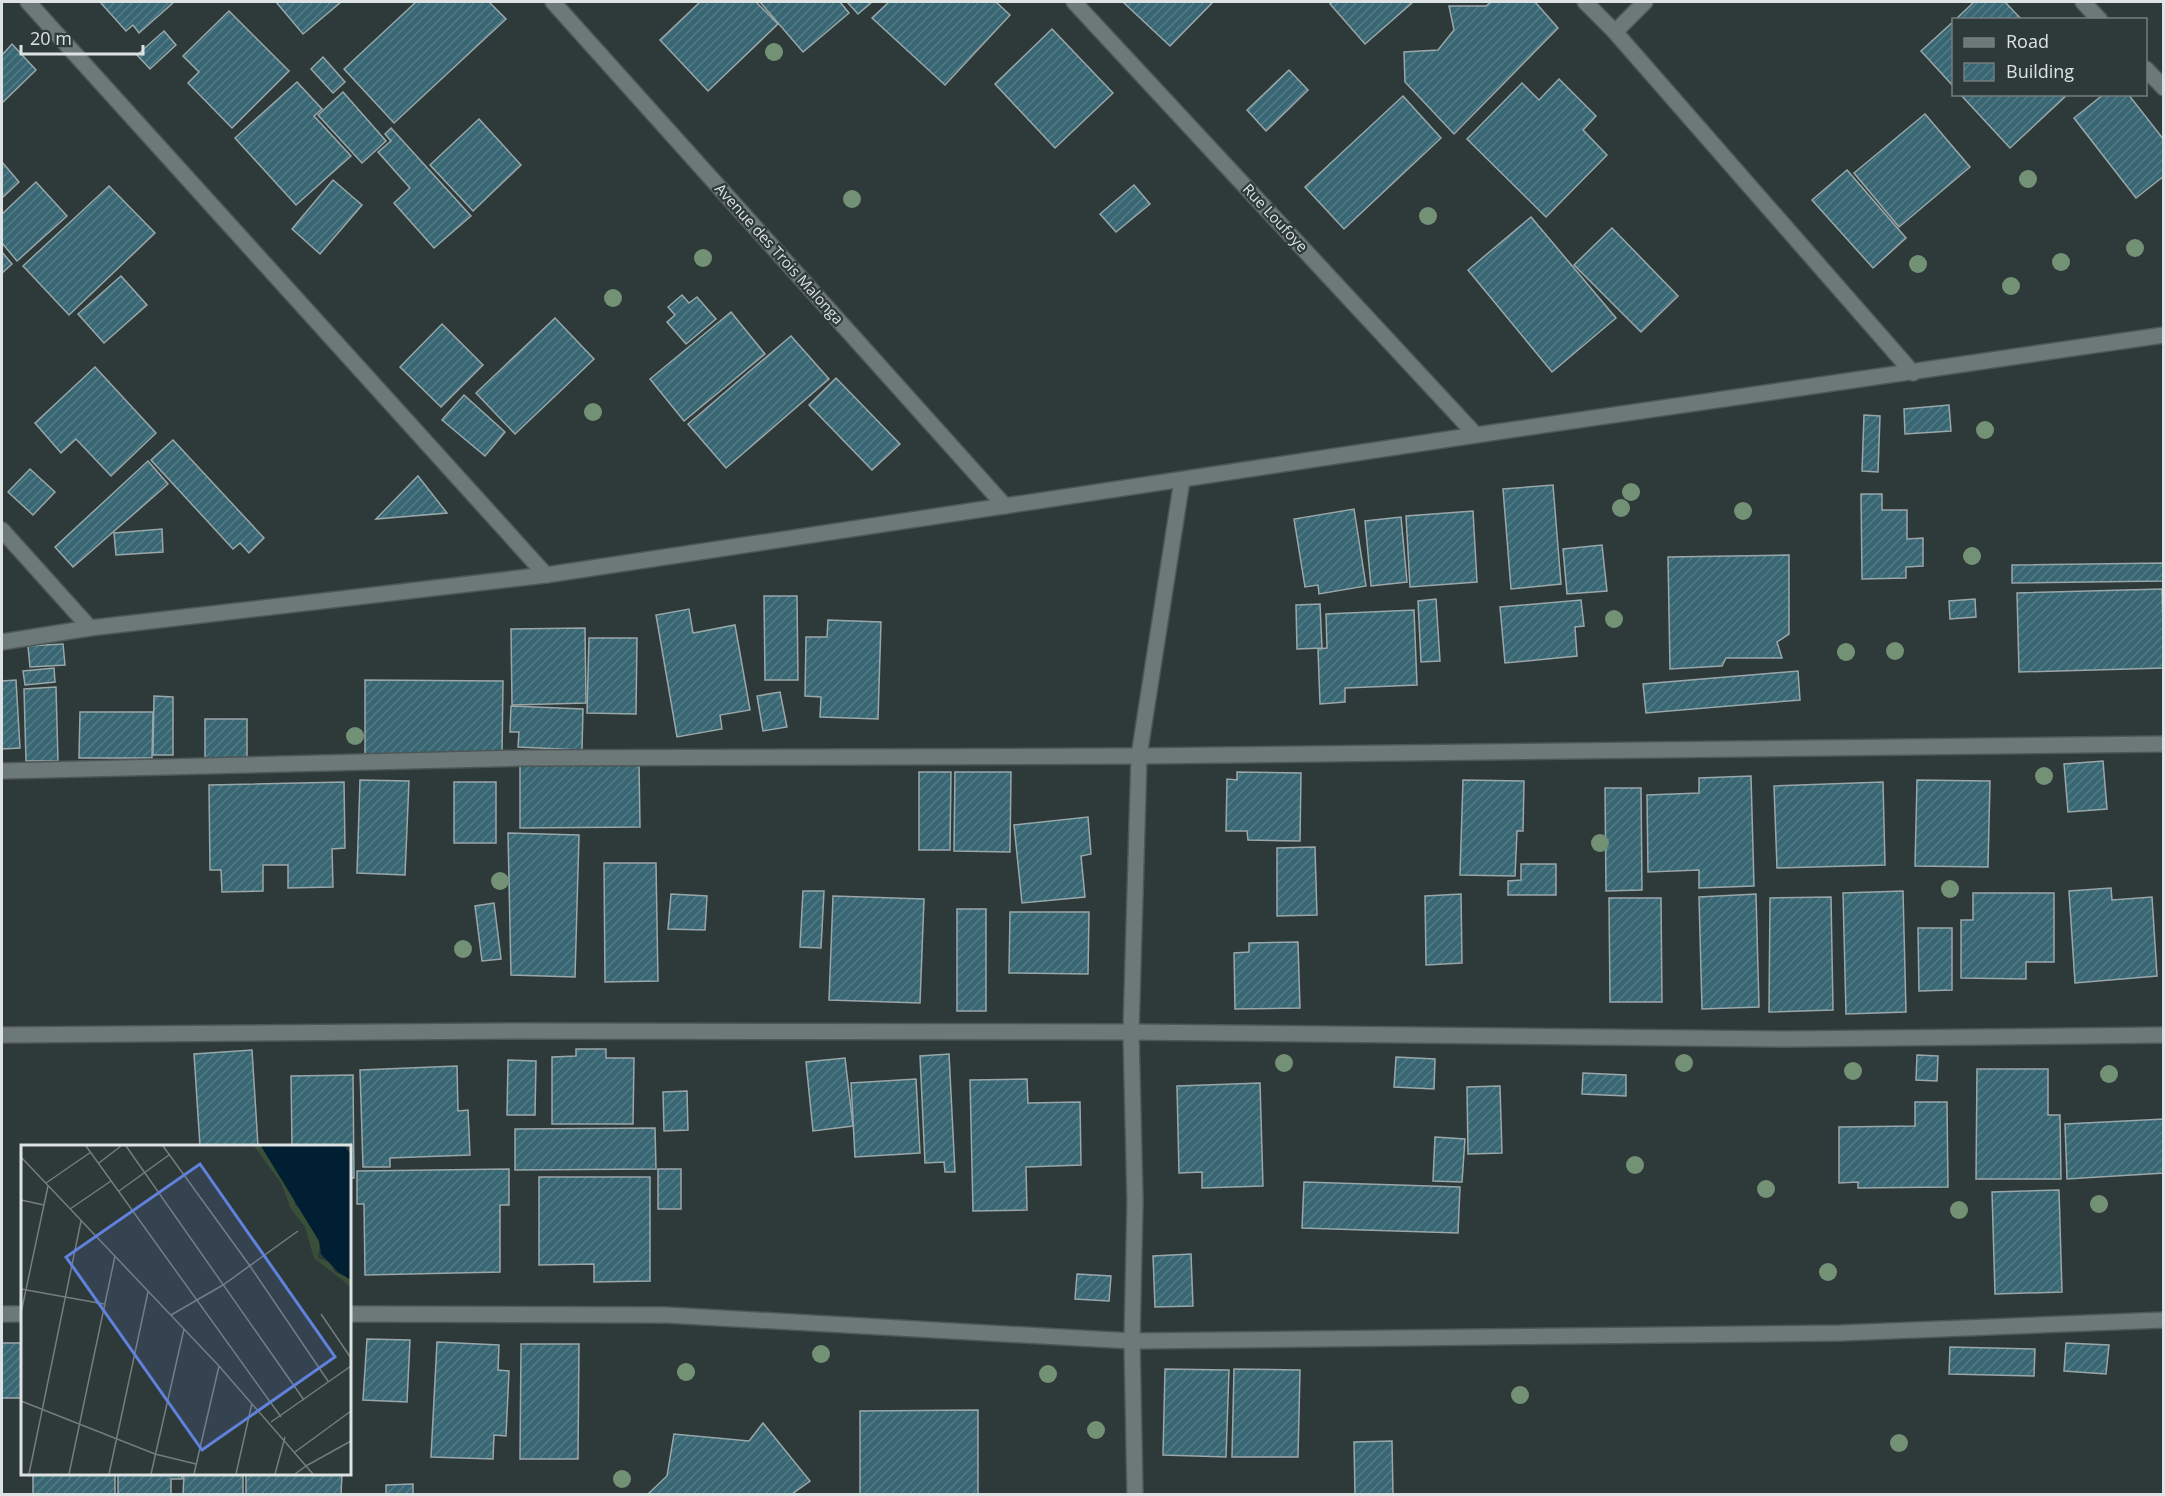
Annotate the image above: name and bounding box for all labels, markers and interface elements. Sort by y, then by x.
scale bar [21,18,142,56]
legend [1952,18,2147,96]
text: 20 m [30,26,72,50]
text: Road [2006,29,2049,53]
text: Building [2006,59,2074,83]
street label: Avenue des Trois Malonga [711,179,849,328]
street label: Rue Loufoye [1239,179,1313,256]
inset map [21,1145,351,1475]

